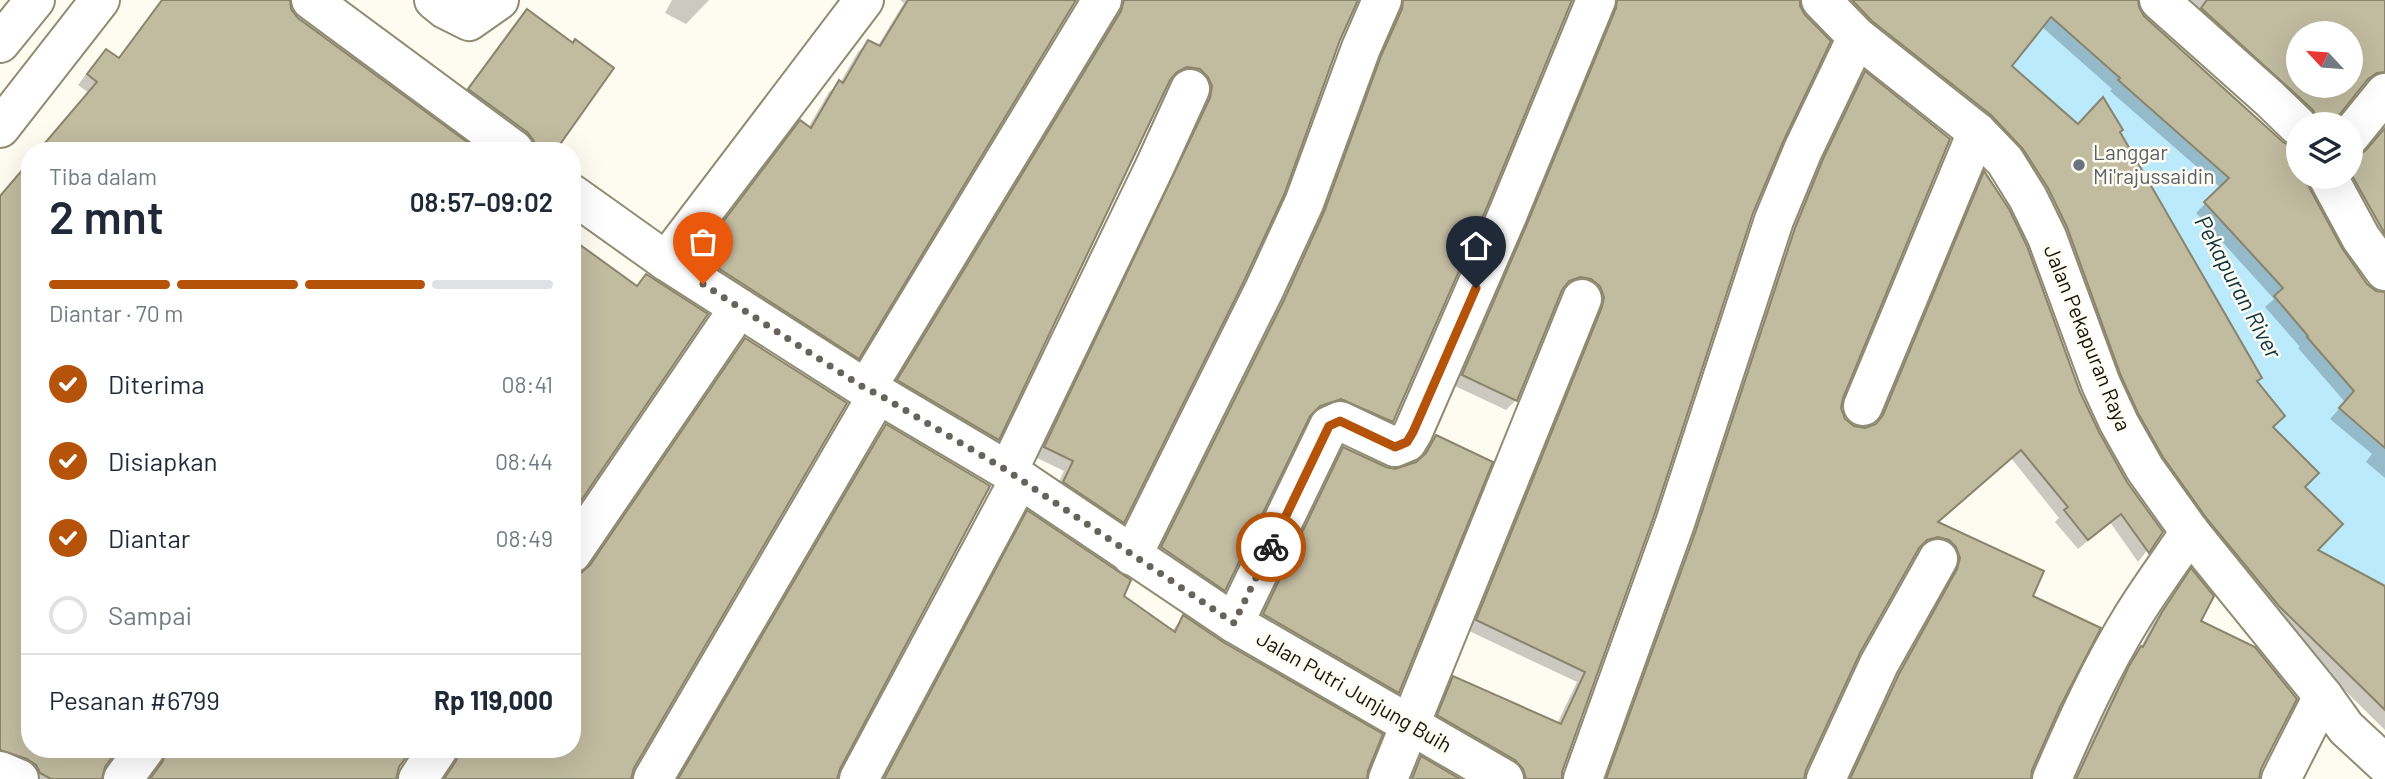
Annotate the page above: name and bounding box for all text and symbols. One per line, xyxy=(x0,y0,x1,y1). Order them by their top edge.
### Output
north arrow xyxy=(2286,21,2362,98)
map controls xyxy=(2286,21,2363,189)
button: layers xyxy=(2286,112,2363,189)
place label: Langgar Mi'rajussaidin xyxy=(2093,139,2215,188)
marker: Langgar Mi'rajussaidin xyxy=(2071,157,2087,173)
text: Tiba dalam xyxy=(49,162,157,190)
text: 08:57–09:02 xyxy=(410,186,553,217)
text: 2 mnt xyxy=(49,188,164,243)
water label: Pekapuran River xyxy=(2189,210,2289,364)
pin xyxy=(673,212,733,284)
pin xyxy=(1446,216,1506,288)
icon: bag xyxy=(684,223,722,261)
icon: home xyxy=(1457,227,1495,265)
street label: Jalan Pekapuran Raya xyxy=(2040,241,2137,434)
text: Diantar · 70 m xyxy=(49,299,183,327)
icon: check xyxy=(49,365,87,403)
text: Diterima xyxy=(108,368,205,399)
text: 08:41 xyxy=(502,370,553,398)
icon: check xyxy=(49,442,87,480)
text: Disiapkan xyxy=(108,445,218,476)
text: 08:44 xyxy=(495,447,553,475)
courier xyxy=(1236,512,1306,582)
icon: check xyxy=(49,519,87,557)
text: Diantar xyxy=(108,522,190,553)
text: 08:49 xyxy=(496,524,553,552)
icon: bike xyxy=(1252,528,1290,566)
text: Sampai xyxy=(108,599,192,630)
street label: Jalan Putri Junjung Buih xyxy=(1253,625,1457,757)
text: Pesanan #6799 xyxy=(49,684,220,715)
text: Rp 119,000 xyxy=(434,684,553,715)

